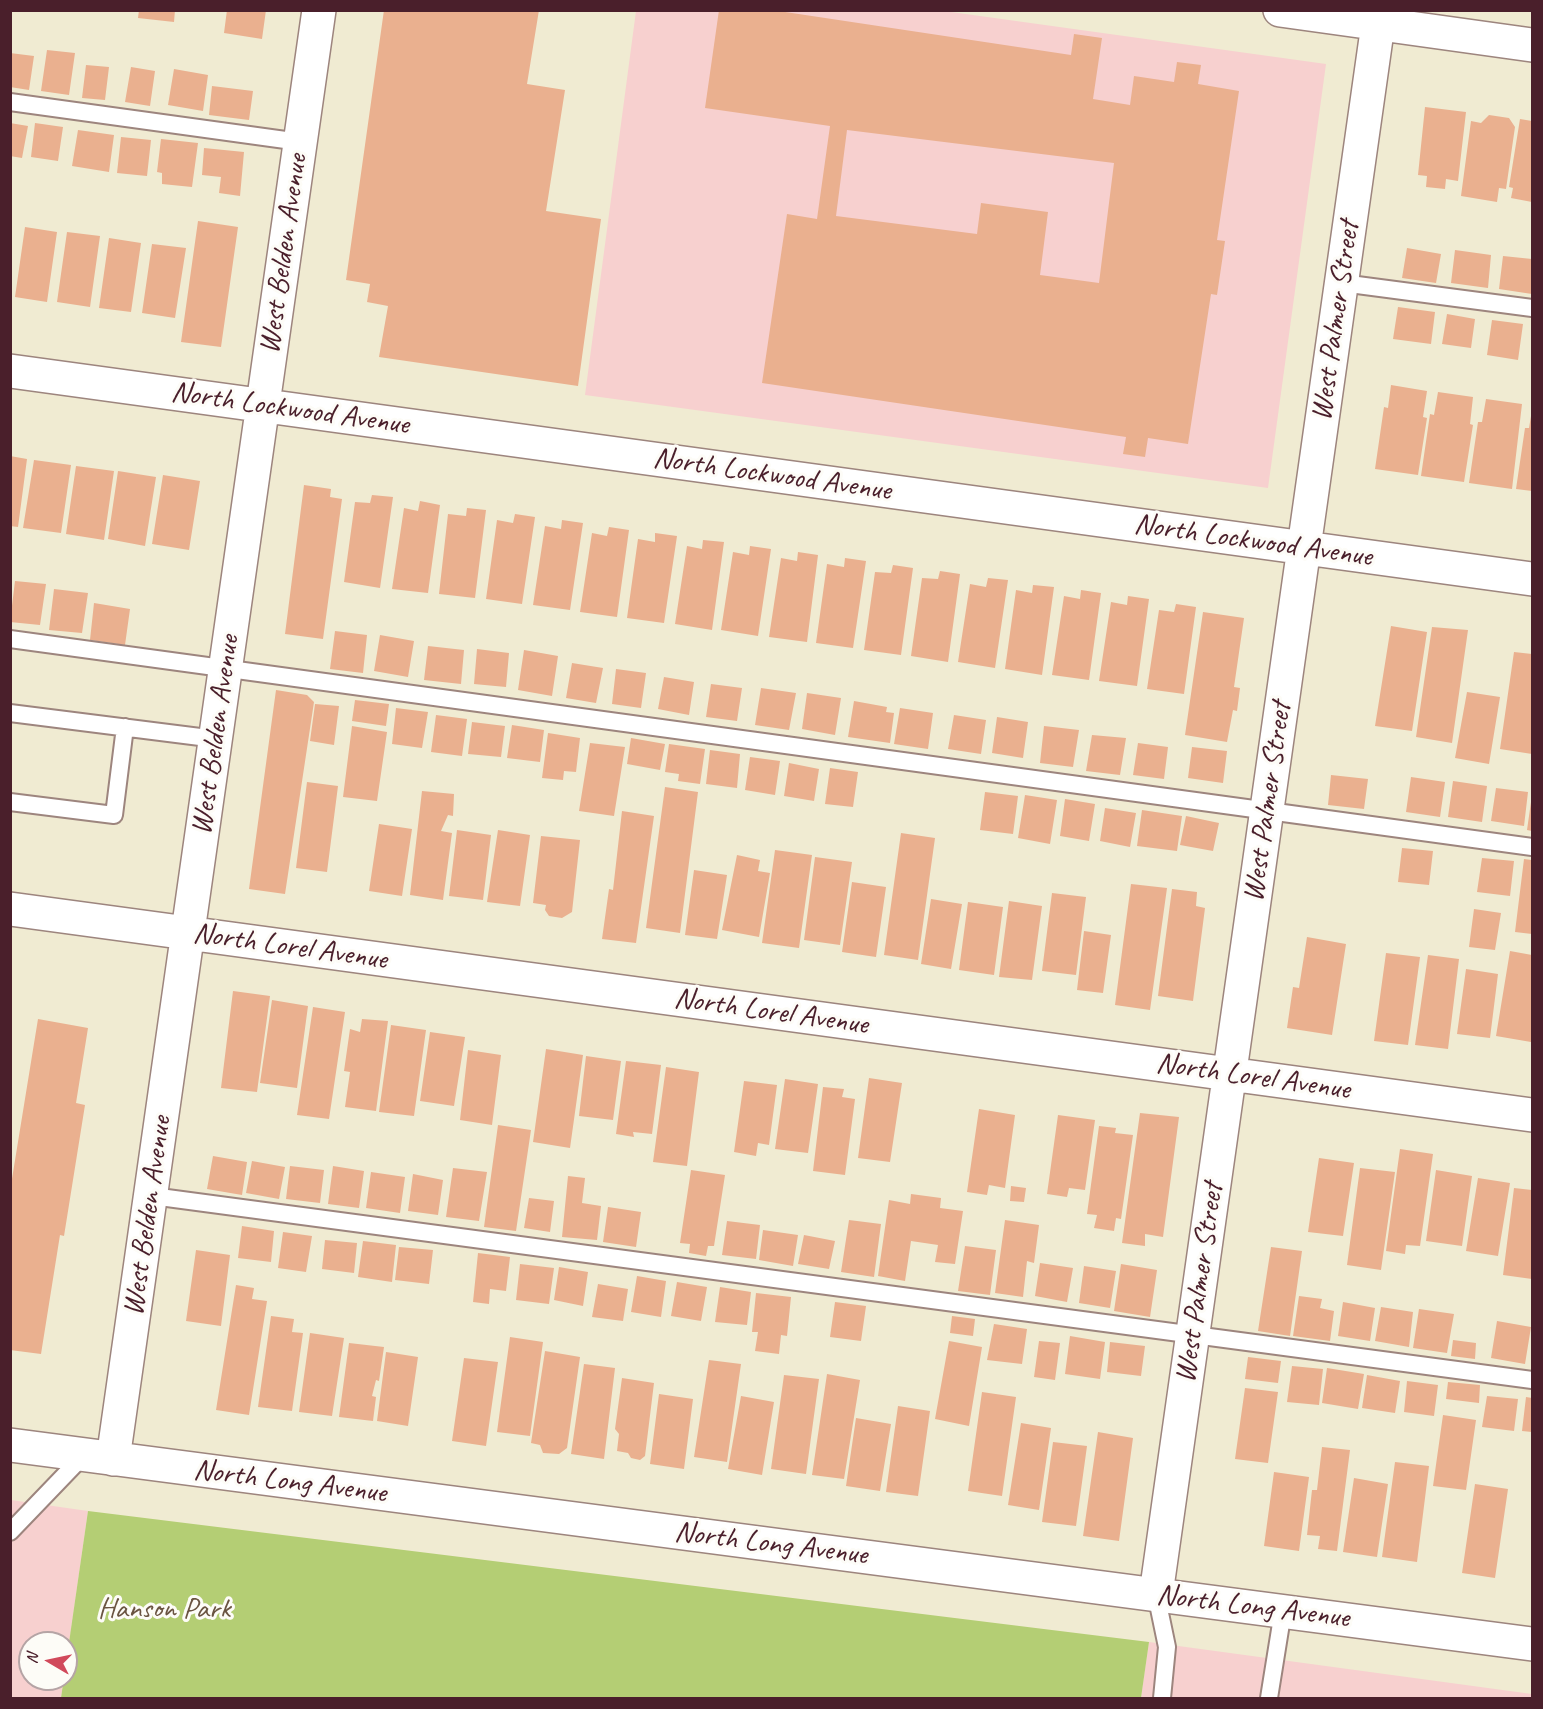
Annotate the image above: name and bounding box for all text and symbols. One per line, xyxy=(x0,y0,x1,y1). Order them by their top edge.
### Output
street label: West Belden Avenue xyxy=(252,152,316,356)
street label: West Palmer Street xyxy=(1304,219,1368,423)
street label: North Lockwood Avenue xyxy=(169,374,411,444)
street label: North Lockwood Avenue xyxy=(651,440,893,510)
street label: North Lockwood Avenue xyxy=(1132,506,1374,576)
street label: West Belden Avenue xyxy=(184,633,248,837)
street label: West Palmer Street xyxy=(1236,700,1300,904)
street label: North Lorel Avenue xyxy=(191,916,389,978)
street label: North Lorel Avenue xyxy=(672,981,870,1043)
street label: North Lorel Avenue xyxy=(1154,1046,1352,1108)
street label: West Belden Avenue xyxy=(116,1114,180,1318)
street label: West Palmer Street xyxy=(1168,1181,1232,1385)
street label: North Long Avenue xyxy=(192,1452,388,1512)
street label: North Long Avenue xyxy=(673,1514,869,1574)
street label: North Long Avenue xyxy=(1155,1577,1351,1637)
park label: Hanson Park xyxy=(98,1591,230,1627)
north arrow xyxy=(18,1631,78,1691)
text: N xyxy=(22,1652,43,1665)

